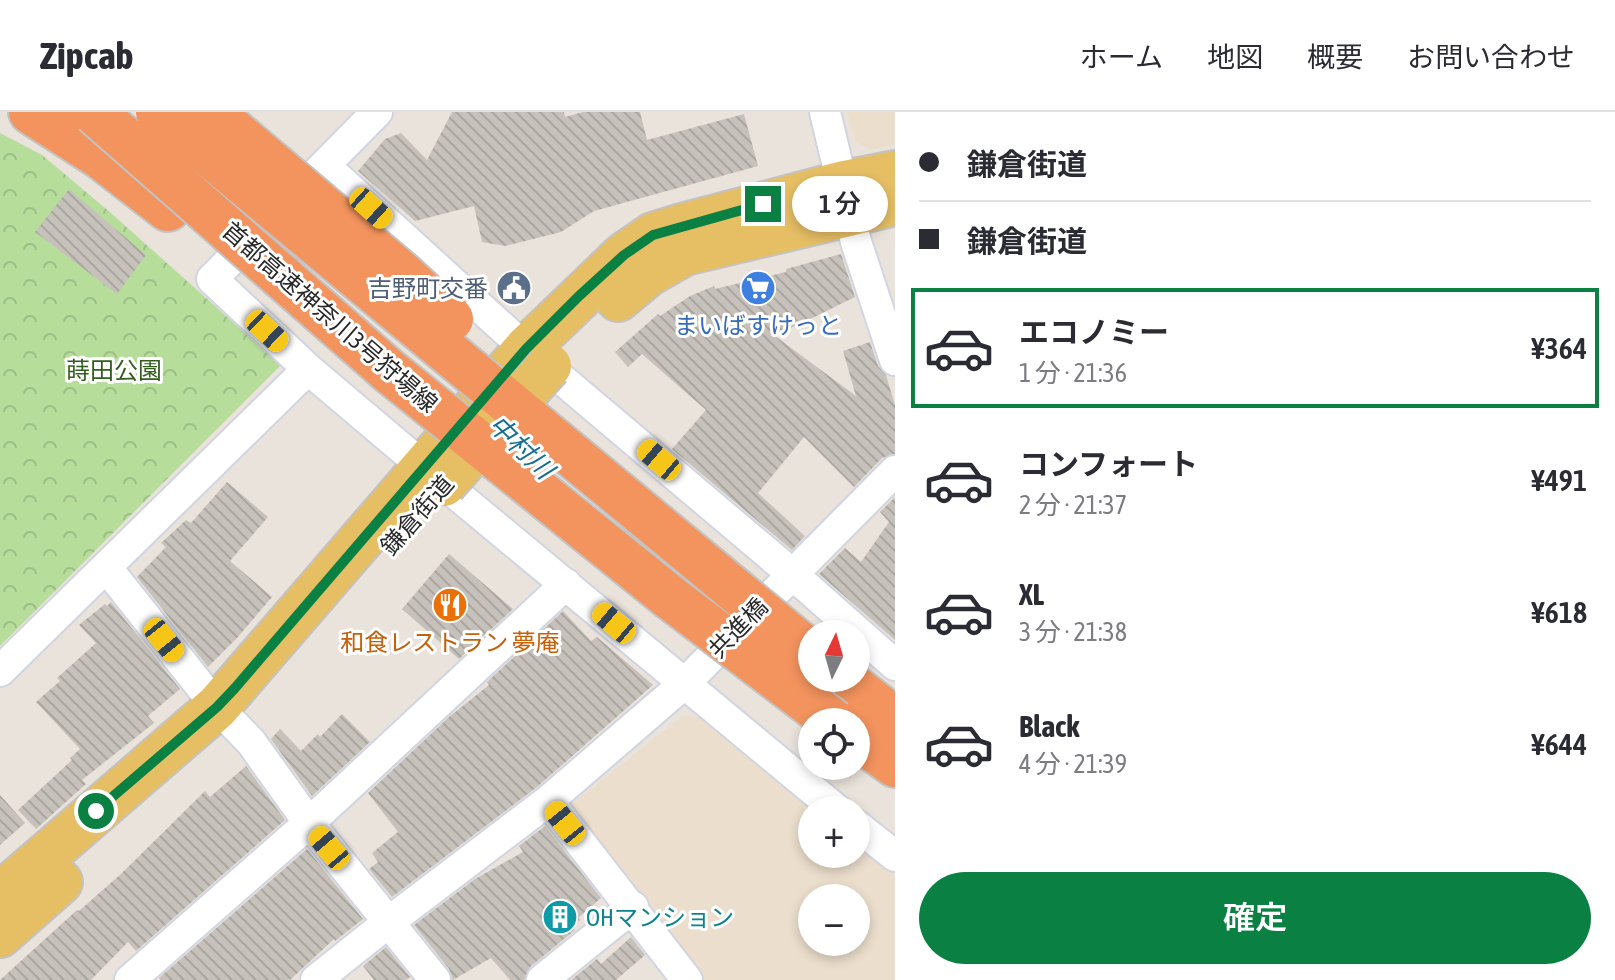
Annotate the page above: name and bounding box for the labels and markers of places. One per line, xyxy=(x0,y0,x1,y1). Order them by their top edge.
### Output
public building icon: 吉野町交番 xyxy=(495,269,533,307)
supermarket icon: まいばすけっと xyxy=(739,269,777,307)
place label: 吉野町交番 xyxy=(368,275,488,302)
place label: まいばすけっと xyxy=(674,312,842,339)
restaurant icon: 和食レストラン 夢庵 xyxy=(431,586,469,624)
place label: 和食レストラン 夢庵 xyxy=(340,629,560,656)
building icon: OHマンション xyxy=(541,898,579,936)
place label: OHマンション xyxy=(586,904,734,931)

